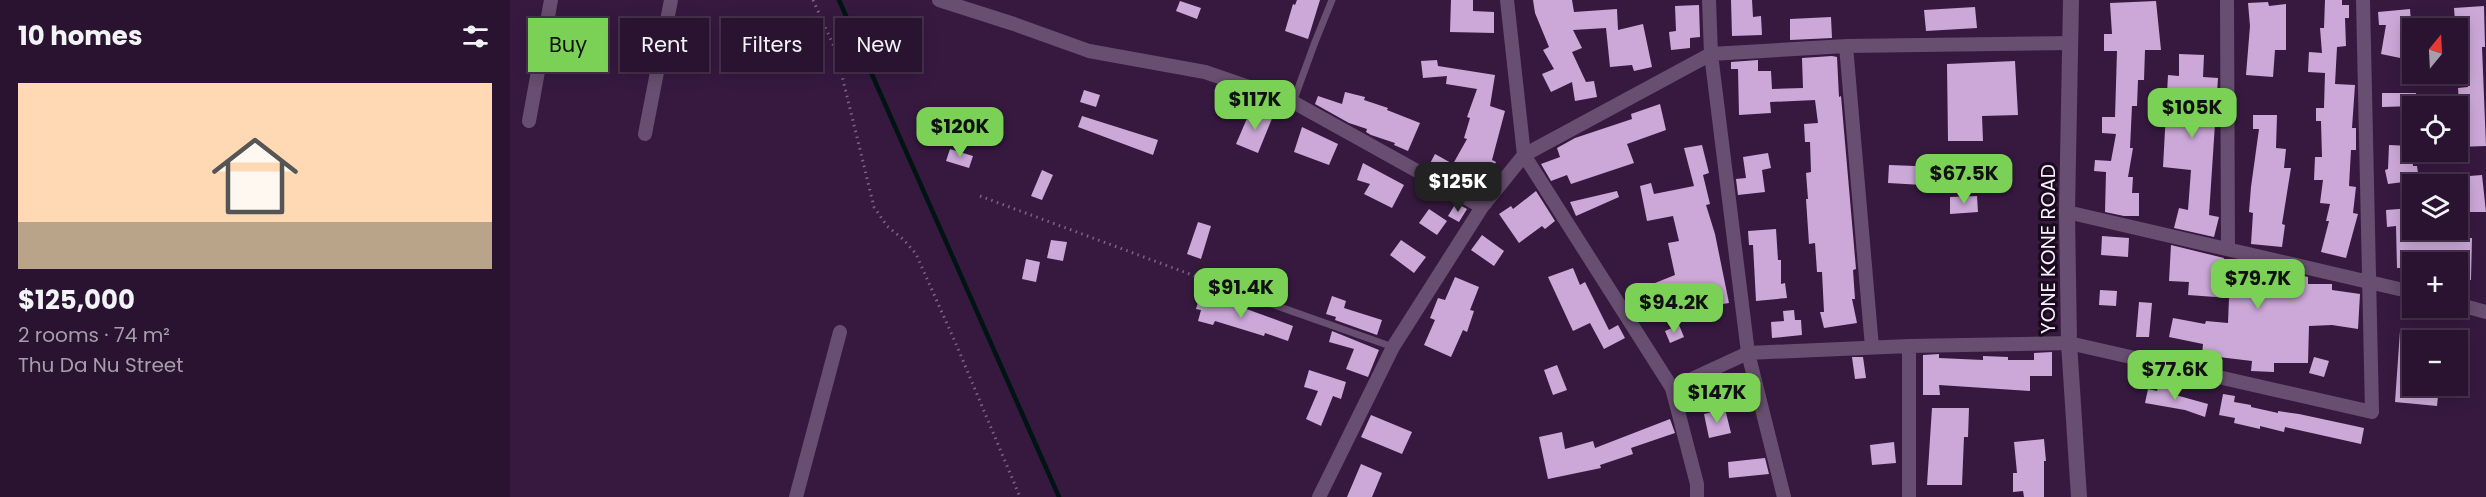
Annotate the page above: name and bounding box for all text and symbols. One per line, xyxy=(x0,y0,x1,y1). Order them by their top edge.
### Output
text: 10 homes xyxy=(18,18,142,54)
chip: Buy xyxy=(528,18,608,72)
chip: Rent xyxy=(620,18,709,72)
chip: Filters xyxy=(721,18,823,72)
chip: New xyxy=(835,18,922,72)
north arrow xyxy=(2402,18,2468,84)
map controls xyxy=(2402,18,2468,396)
icon: filters xyxy=(459,20,492,53)
pin: $117K xyxy=(1213,80,1297,131)
text: $117K xyxy=(1229,85,1281,113)
pin: $105K xyxy=(2150,88,2234,139)
text: $105K xyxy=(2162,93,2222,121)
button: locate xyxy=(2402,96,2468,162)
pin: $120K xyxy=(918,107,1002,158)
text: $120K xyxy=(930,112,990,140)
icon: home xyxy=(201,122,309,230)
pin: $67.5K xyxy=(1915,154,2013,205)
text: $67.5K xyxy=(1929,159,1999,187)
pin: $125K xyxy=(1416,162,1500,213)
street label: YONE KONE ROAD xyxy=(2034,164,2062,334)
text: $125K xyxy=(1428,167,1488,195)
button: layers xyxy=(2402,174,2468,240)
button: + xyxy=(2402,252,2468,318)
pin: $79.7K xyxy=(2209,259,2307,310)
text: $79.7K xyxy=(2225,264,2291,292)
pin: $91.4K xyxy=(1192,268,1290,319)
text: $91.4K xyxy=(1208,273,1274,301)
text: $125,000 xyxy=(18,282,135,318)
pin: $94.2K xyxy=(1625,283,1723,334)
text: $94.2K xyxy=(1639,288,1709,316)
text: 2 rooms · 74 m² xyxy=(18,321,170,349)
button: − xyxy=(2402,330,2468,396)
pin: $77.6K xyxy=(2126,350,2224,401)
text: Thu Da Nu Street xyxy=(18,351,184,379)
text: $77.6K xyxy=(2142,355,2208,383)
pin: $147K xyxy=(1675,373,1759,424)
text: $147K xyxy=(1688,378,1746,406)

